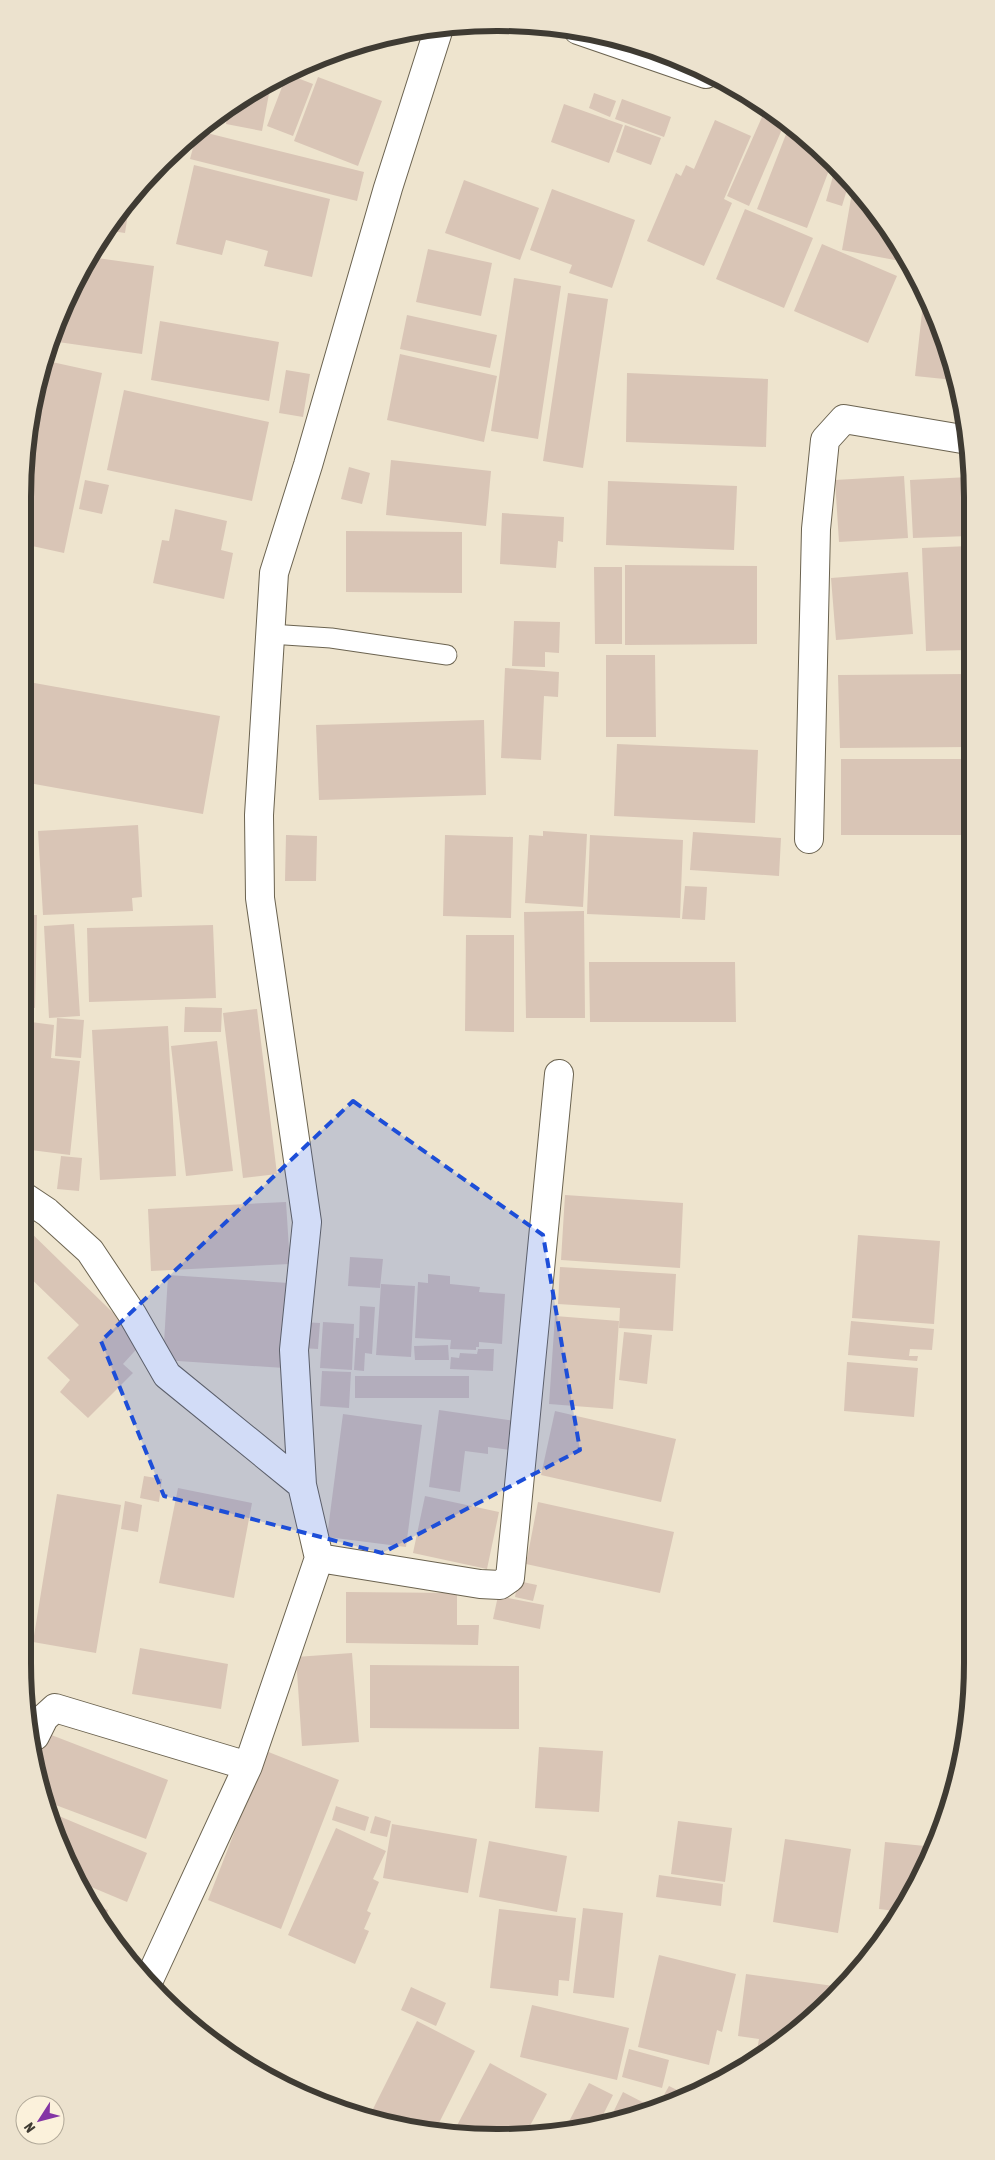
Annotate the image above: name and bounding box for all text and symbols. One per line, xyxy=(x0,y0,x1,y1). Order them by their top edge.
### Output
north arrow xyxy=(15,2095,65,2145)
text: N xyxy=(21,2120,38,2136)

